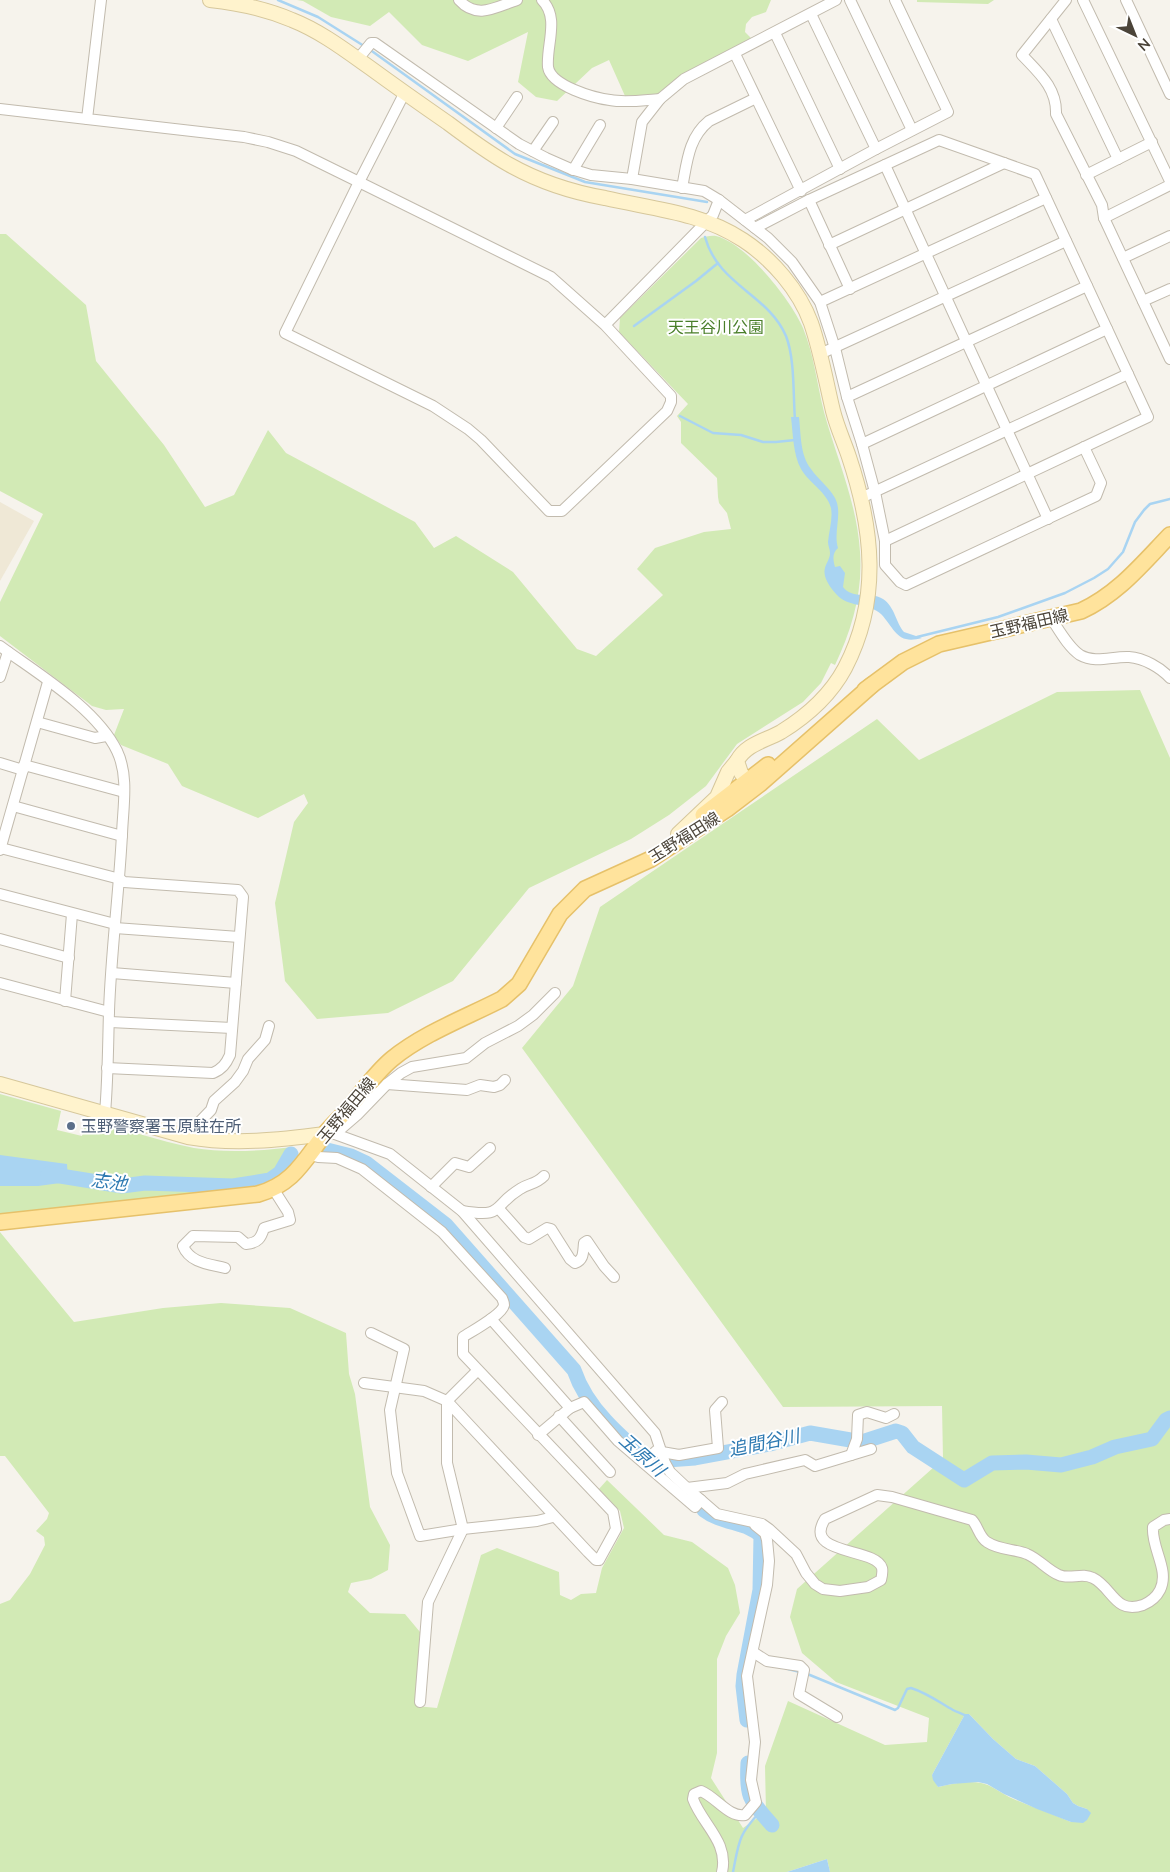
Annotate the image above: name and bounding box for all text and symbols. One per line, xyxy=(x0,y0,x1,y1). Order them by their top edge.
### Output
north arrow xyxy=(1110,10,1160,60)
text: N xyxy=(1134,35,1154,55)
park label: 天王谷川公園 xyxy=(668,317,764,336)
street label: 玉野福田線 xyxy=(988,604,1070,641)
street label: 玉野福田線 xyxy=(645,807,723,866)
street label: 玉野福田線 xyxy=(313,1073,379,1146)
place label: 玉野警察署玉原駐在所 xyxy=(81,1116,241,1135)
marker: 玉野警察署玉原駐在所 xyxy=(65,1120,77,1132)
water label: 志池 xyxy=(90,1168,130,1194)
water label: 追間谷川 xyxy=(726,1423,803,1460)
water label: 玉原川 xyxy=(615,1428,672,1482)

